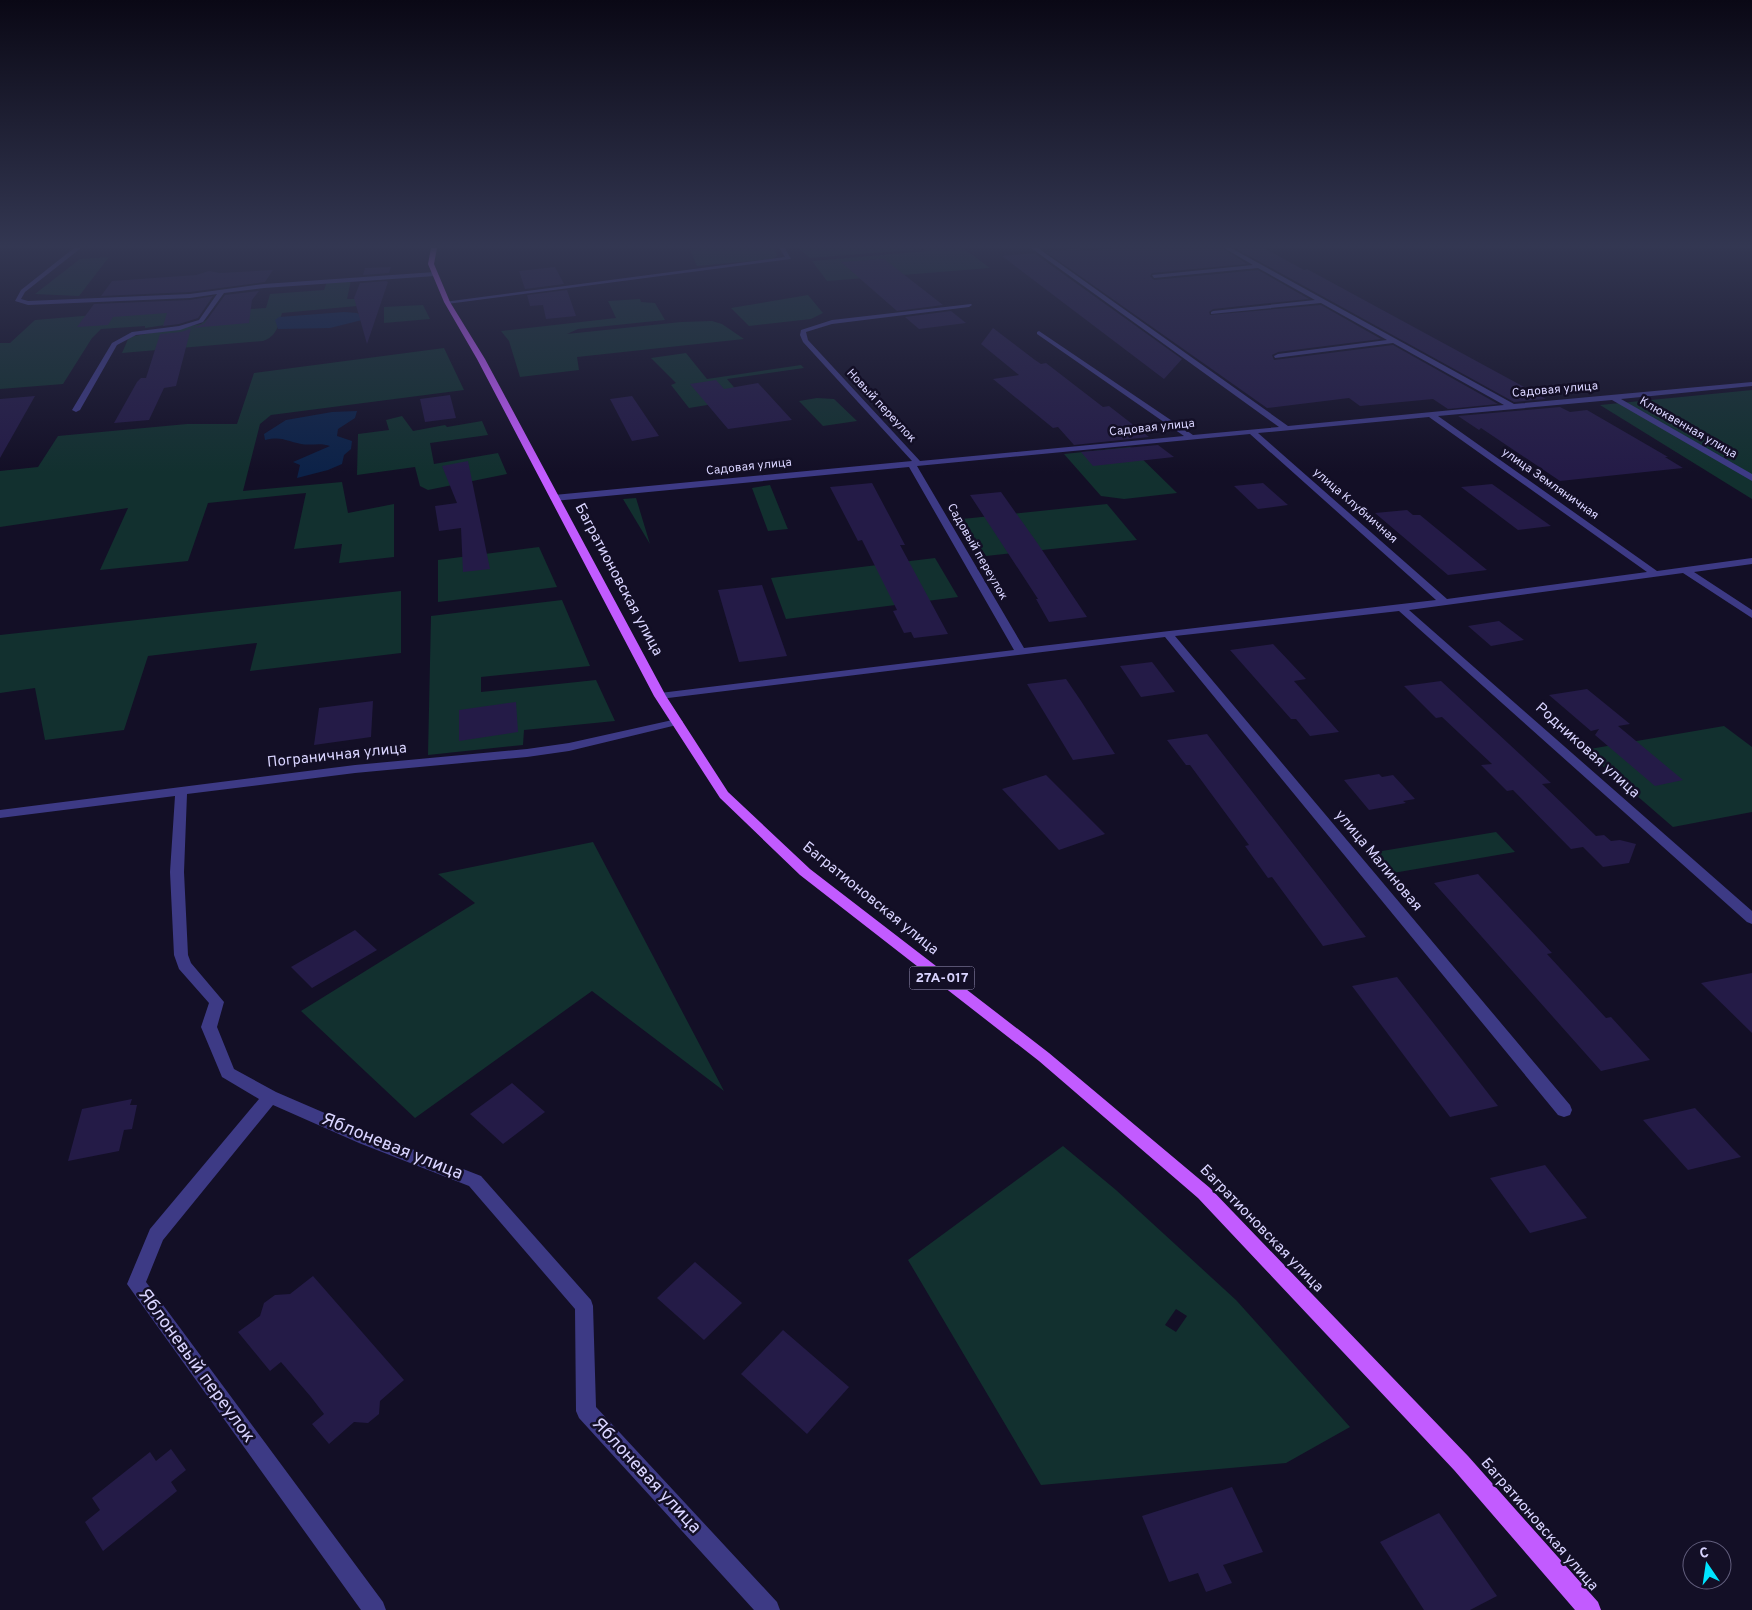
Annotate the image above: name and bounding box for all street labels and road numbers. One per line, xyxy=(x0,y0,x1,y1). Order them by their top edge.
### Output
street label: Новый переулок xyxy=(843,366,919,446)
street label: Садовая улица xyxy=(1511,378,1599,402)
street label: Клюквенная улица xyxy=(1636,393,1740,463)
street label: Садовая улица xyxy=(1108,416,1196,440)
street label: улица Земляничная xyxy=(1498,444,1602,524)
street label: Садовая улица xyxy=(705,455,793,479)
street label: улица Клубничная xyxy=(1309,465,1401,547)
street label: Багратионовская улица xyxy=(570,500,666,660)
street label: Садовый переулок xyxy=(943,501,1011,603)
street label: Родниковая улица xyxy=(1531,699,1643,803)
street label: Пограничная улица xyxy=(266,739,408,773)
street label: улица Малиновая xyxy=(1330,806,1426,916)
street label: Багратионовская улица xyxy=(798,838,942,960)
road number: 27А-017 xyxy=(910,966,974,990)
street label: Яблоневая улица xyxy=(318,1108,466,1186)
street label: Багратионовская улица xyxy=(1195,1161,1327,1297)
street label: Яблоневый переулок xyxy=(132,1284,260,1448)
street label: Яблоневая улица xyxy=(586,1413,706,1539)
street label: Багратионовская улица xyxy=(1476,1455,1602,1595)

